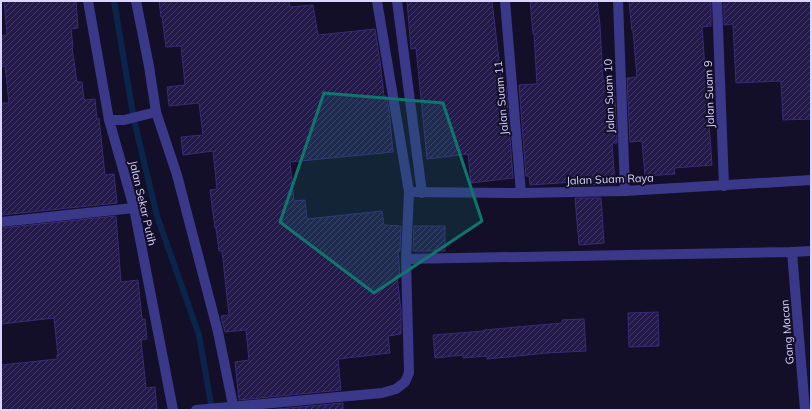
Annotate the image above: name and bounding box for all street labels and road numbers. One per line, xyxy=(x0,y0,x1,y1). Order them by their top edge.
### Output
street label: Jalan Suam 10 xyxy=(601,58,617,133)
street label: Jalan Suam 11 xyxy=(491,60,511,136)
street label: Jalan Suam 9 xyxy=(701,60,717,128)
street label: Jalan Sekar Putih xyxy=(126,159,160,247)
street label: Jalan Suam Raya xyxy=(566,170,654,188)
street label: Gang Macan xyxy=(777,299,797,365)

